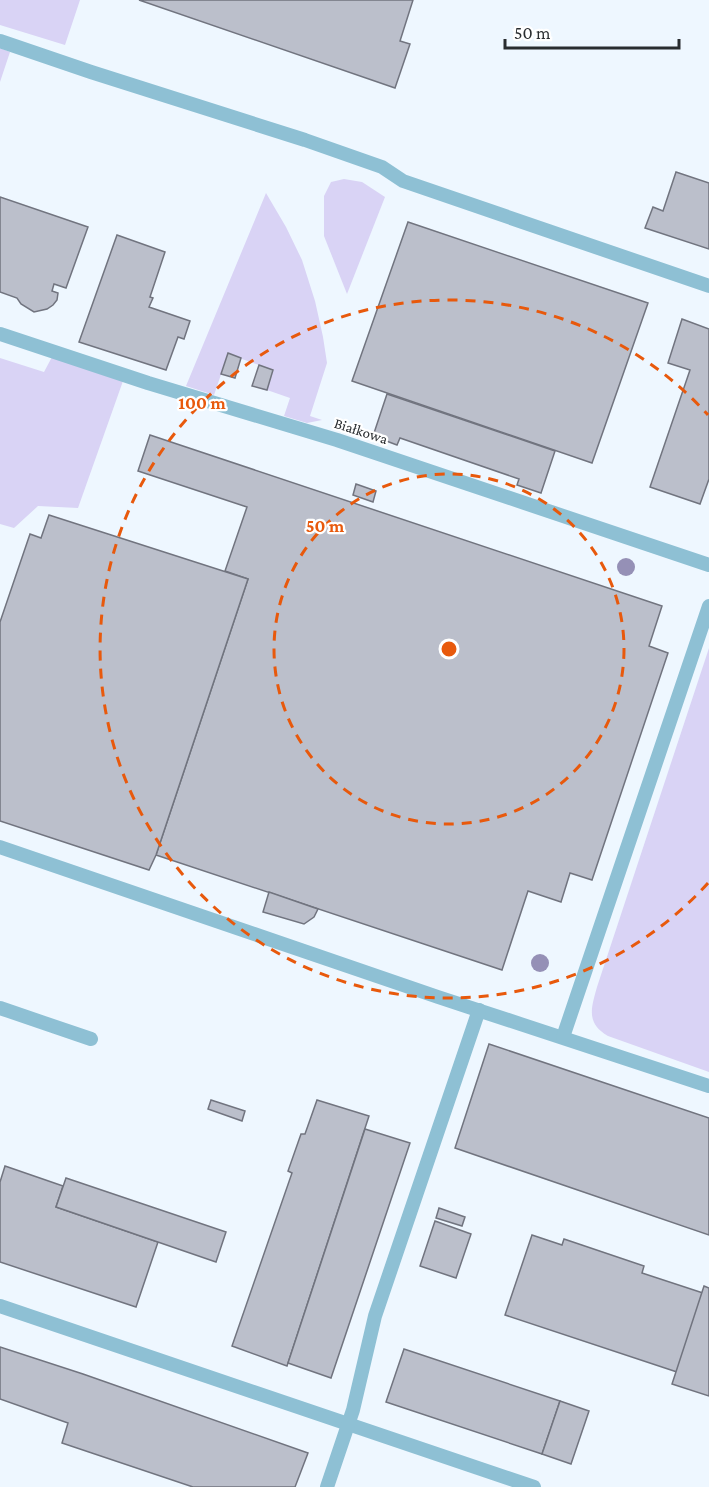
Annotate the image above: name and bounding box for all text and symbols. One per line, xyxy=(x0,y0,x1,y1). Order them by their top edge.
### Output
scale bar xyxy=(505,12,679,50)
text: 50 m xyxy=(514,23,551,43)
text: 100 m xyxy=(178,393,226,413)
street label: Białkowa xyxy=(332,415,390,447)
text: 50 m xyxy=(306,516,345,536)
centre of rings xyxy=(439,639,459,659)

